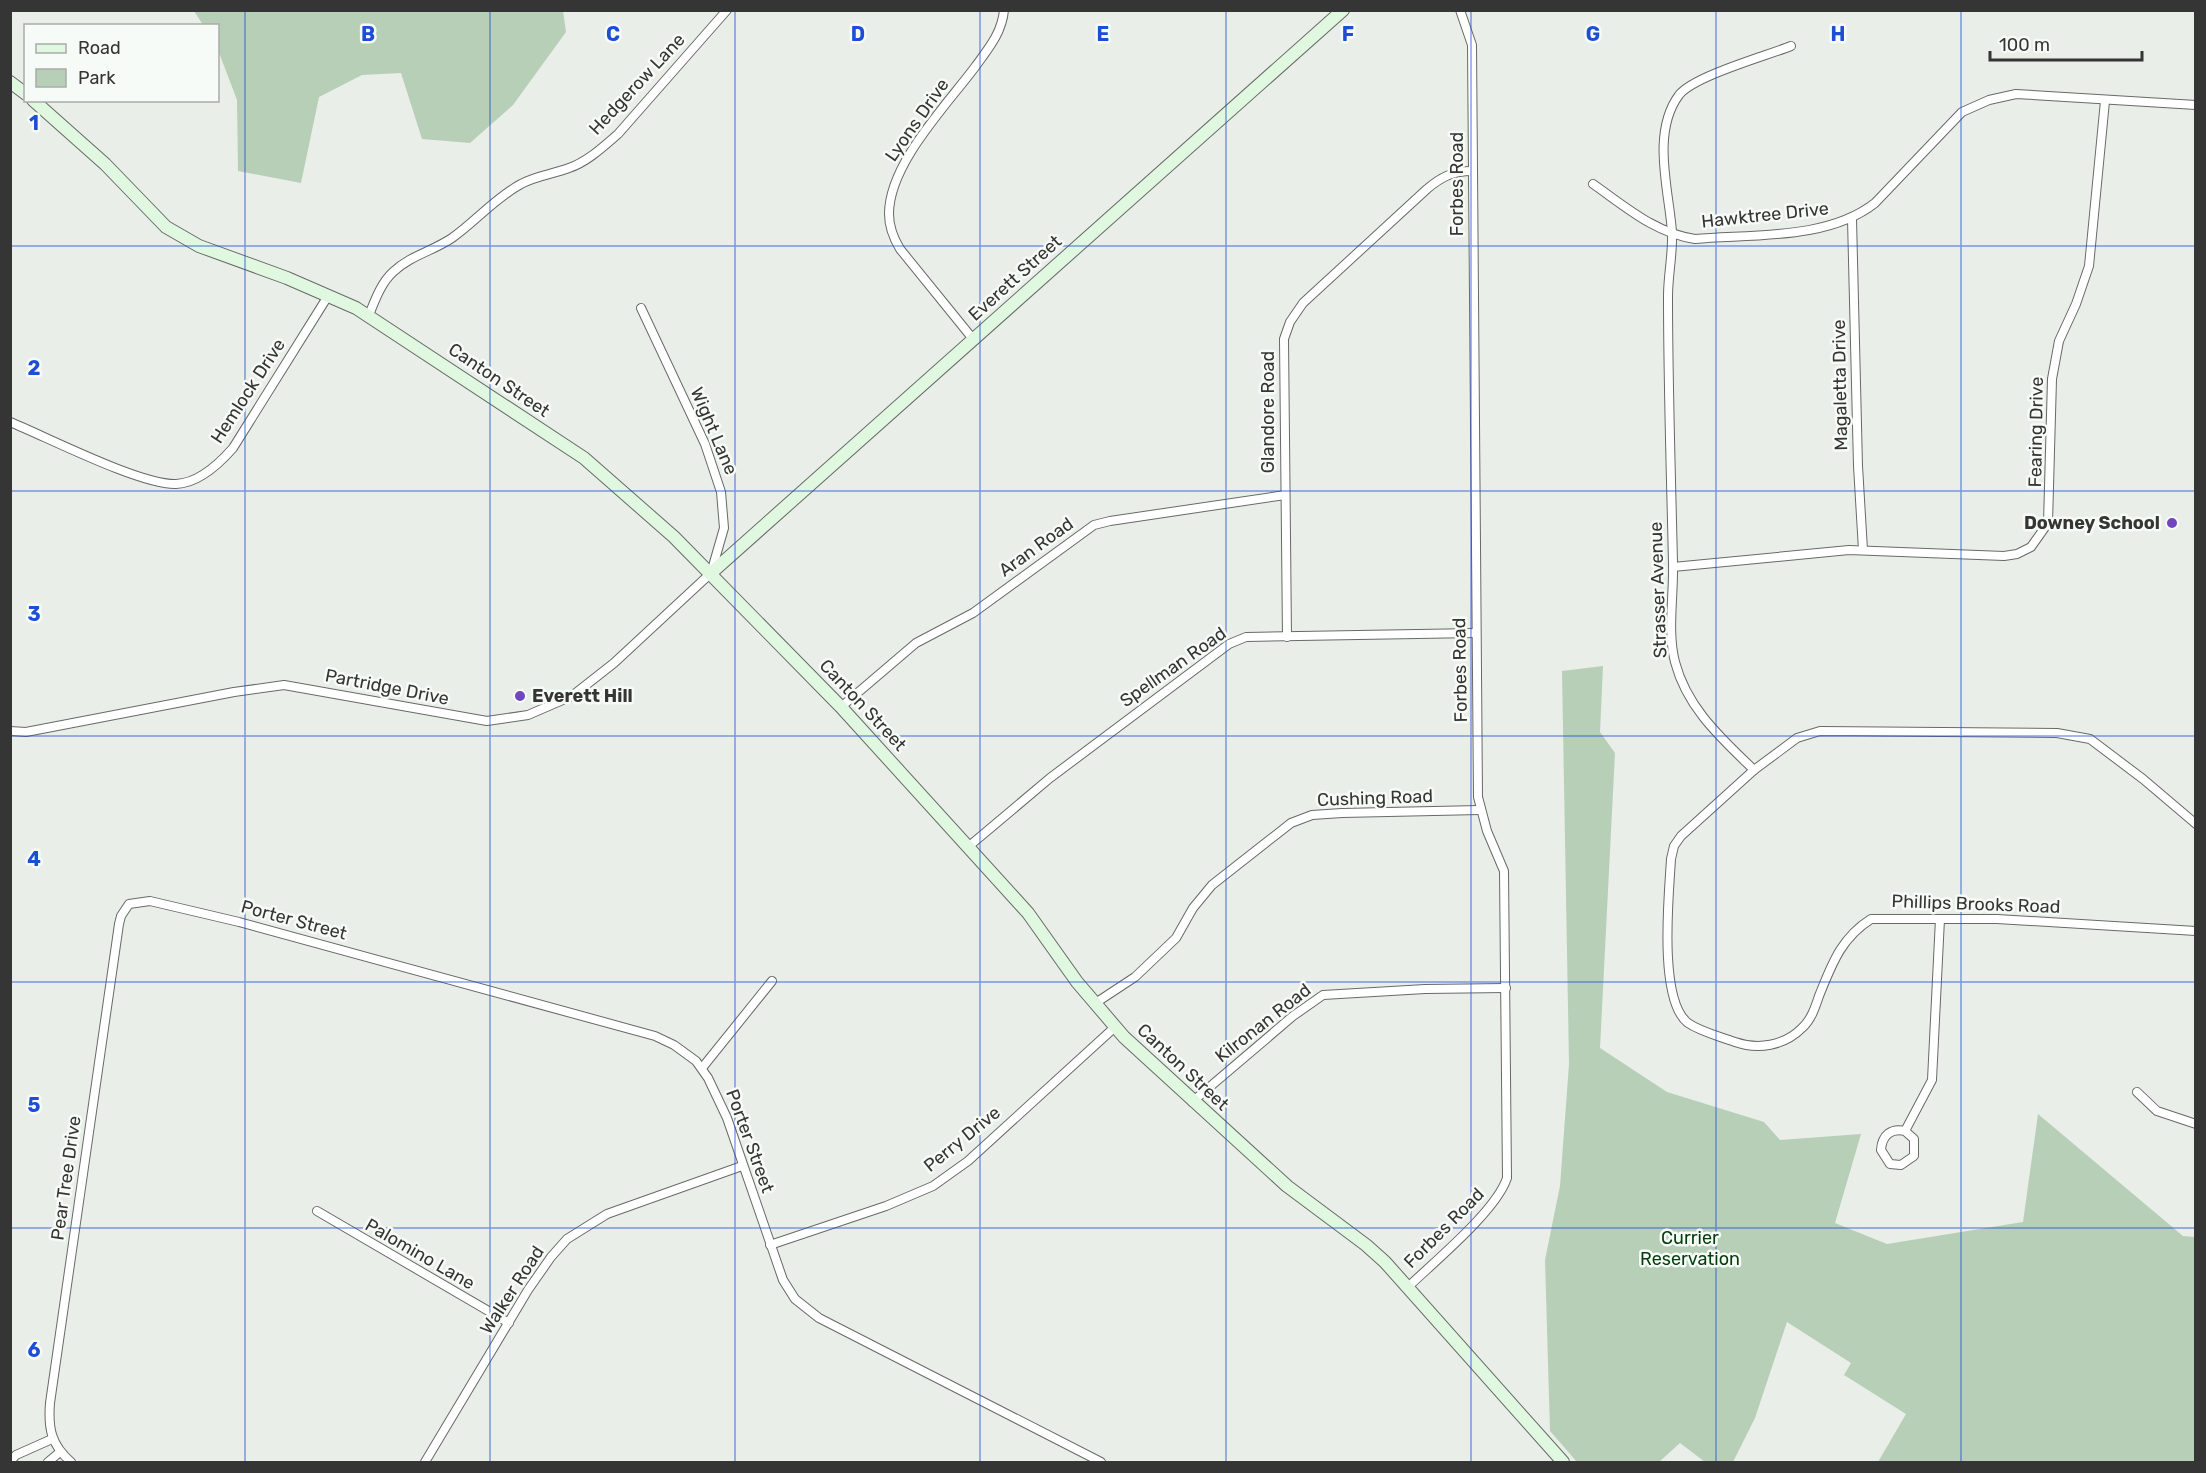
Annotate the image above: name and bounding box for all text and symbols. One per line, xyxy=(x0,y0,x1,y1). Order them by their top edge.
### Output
text: B xyxy=(361,22,375,46)
text: C xyxy=(606,22,620,46)
text: D xyxy=(851,22,865,46)
text: E xyxy=(1097,22,1109,46)
text: F xyxy=(1342,22,1354,46)
text: G xyxy=(1586,22,1600,46)
text: H xyxy=(1831,22,1845,46)
legend xyxy=(24,24,219,102)
scale bar xyxy=(1990,24,2142,62)
street label: Hedgerow Lane xyxy=(584,29,690,139)
text: 100 m xyxy=(1999,34,2050,56)
text: Road xyxy=(78,37,121,59)
text: Park xyxy=(78,67,116,89)
street label: Lyons Drive xyxy=(880,74,954,166)
text: 1 xyxy=(29,111,39,135)
street label: Forbes Road xyxy=(1446,132,1468,236)
street label: Hawktree Drive xyxy=(1700,197,1830,233)
street label: Everett Street xyxy=(964,230,1066,326)
street label: Magaletta Drive xyxy=(1828,319,1852,451)
street label: Hemlock Drive xyxy=(206,335,290,447)
street label: Canton Street xyxy=(444,338,554,422)
street label: Glandore Road xyxy=(1257,351,1279,473)
text: 2 xyxy=(28,356,41,380)
street label: Fearing Drive xyxy=(2024,376,2048,488)
street label: Wight Lane xyxy=(686,384,742,478)
place label: Downey School xyxy=(2024,512,2160,534)
street label: Aran Road xyxy=(994,513,1078,581)
marker: Downey School xyxy=(2165,516,2179,530)
street label: Strasser Avenue xyxy=(1645,521,1671,659)
text: 3 xyxy=(27,602,41,626)
street label: Forbes Road xyxy=(1448,618,1472,722)
street label: Spellman Road xyxy=(1116,622,1230,712)
street label: Canton Street xyxy=(815,655,911,755)
street label: Partridge Drive xyxy=(323,664,451,710)
place label: Everett Hill xyxy=(532,685,633,707)
marker: Everett Hill xyxy=(513,689,527,703)
street label: Cushing Road xyxy=(1317,785,1433,811)
text: 4 xyxy=(27,847,41,871)
street label: Phillips Brooks Road xyxy=(1891,890,2061,918)
street label: Porter Street xyxy=(239,895,349,945)
street label: Kilronan Road xyxy=(1211,979,1315,1067)
street label: Canton Street xyxy=(1133,1019,1233,1115)
street label: Porter Street xyxy=(721,1086,779,1196)
text: 5 xyxy=(28,1093,41,1117)
street label: Perry Drive xyxy=(919,1101,1005,1177)
street label: Pear Tree Drive xyxy=(46,1114,86,1242)
street label: Forbes Road xyxy=(1399,1183,1489,1273)
street label: Palomino Lane xyxy=(361,1214,479,1294)
park label: Currier Reservation xyxy=(1640,1227,1740,1270)
street label: Walker Road xyxy=(475,1242,549,1338)
text: 6 xyxy=(27,1338,41,1362)

